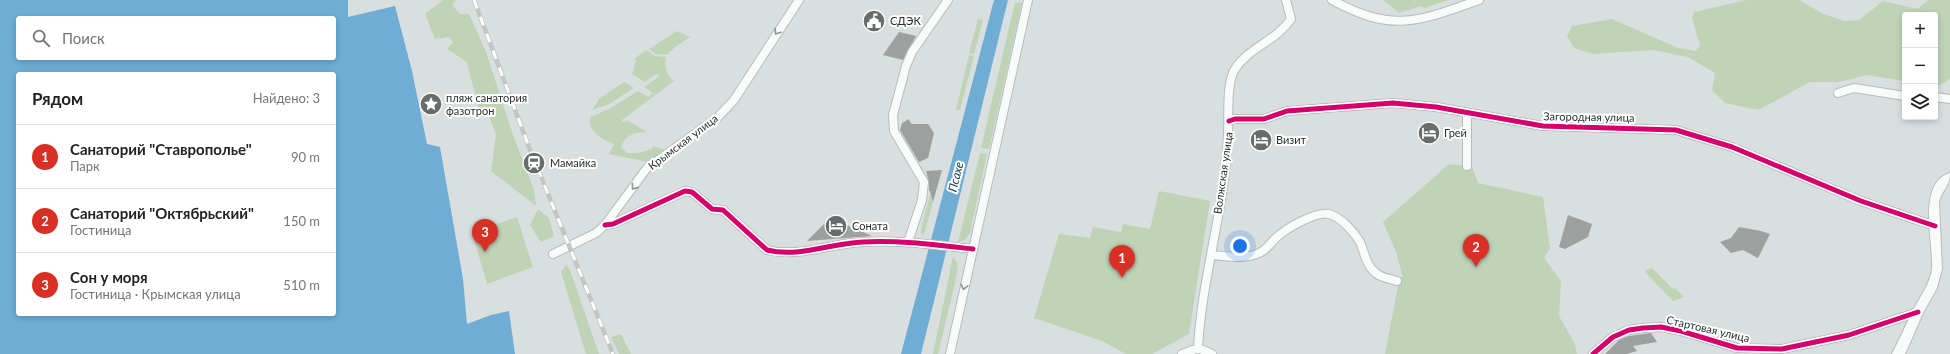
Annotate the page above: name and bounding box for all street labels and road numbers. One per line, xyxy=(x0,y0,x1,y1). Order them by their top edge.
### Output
street label: Загородная улица xyxy=(1543,109,1635,124)
street label: Крымская улица xyxy=(645,111,720,172)
street label: Волжская улица xyxy=(1210,131,1235,215)
street label: Стартовая улица xyxy=(1665,313,1751,344)

